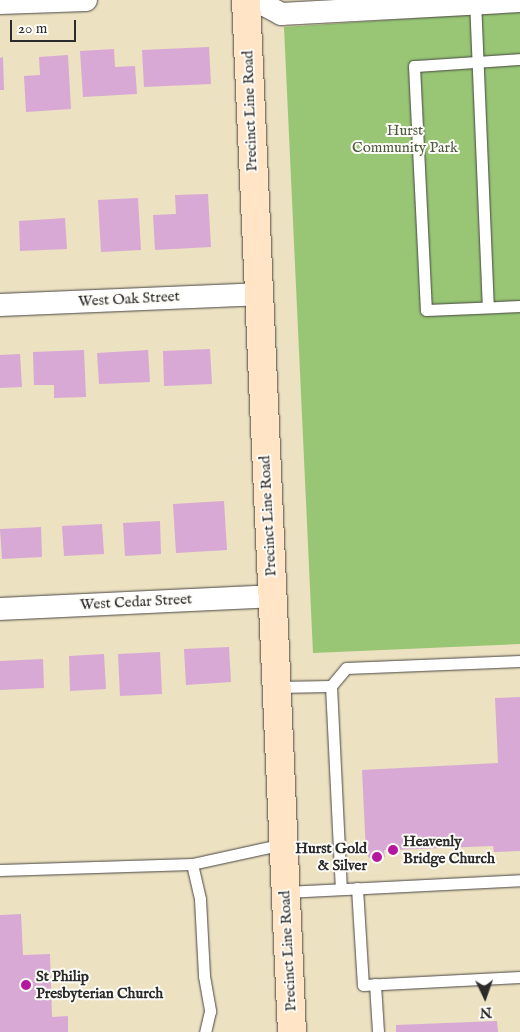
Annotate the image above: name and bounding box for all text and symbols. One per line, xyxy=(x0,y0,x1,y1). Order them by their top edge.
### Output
scale bar xyxy=(12,10,79,42)
text: 20 m xyxy=(18,19,47,38)
street label: Precinct Line Road xyxy=(239,50,261,172)
park label: Hurst Community Park xyxy=(352,121,458,156)
street label: West Oak Street xyxy=(78,287,180,311)
street label: Precinct Line Road xyxy=(256,455,280,577)
street label: West Cedar Street xyxy=(79,590,193,614)
place label: Heavenly Bridge Church xyxy=(403,832,495,867)
place label: Hurst Gold & Silver xyxy=(295,839,367,874)
marker: Heavenly Bridge Church xyxy=(387,844,399,856)
marker: Hurst Gold & Silver xyxy=(371,851,383,863)
street label: Precinct Line Road xyxy=(276,890,300,1012)
place label: St Philip Presbyterian Church xyxy=(36,967,163,1002)
north arrow xyxy=(460,972,510,1022)
marker: St Philip Presbyterian Church xyxy=(20,979,32,991)
text: N xyxy=(479,1003,492,1021)

